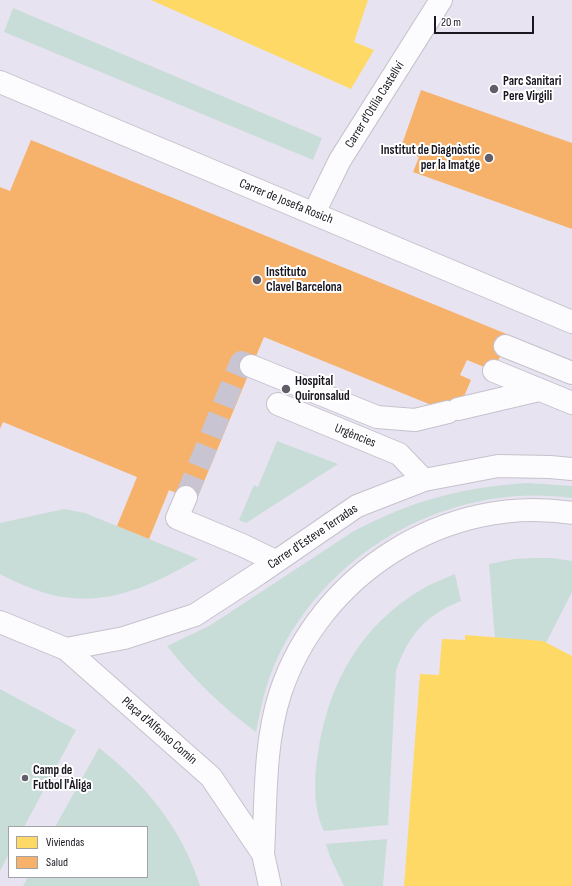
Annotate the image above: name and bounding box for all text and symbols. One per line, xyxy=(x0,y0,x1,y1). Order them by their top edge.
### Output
scale bar xyxy=(436,8,536,34)
text: 20 m xyxy=(441,15,461,30)
street label: Carrer d'Otília Castellví xyxy=(342,59,408,151)
place label: Parc Sanitari Pere Virgili xyxy=(503,74,561,105)
marker: Parc Sanitari Pere Virgili xyxy=(488,83,500,95)
place label: Institut de Diagnòstic per la Imatge xyxy=(381,143,480,174)
marker: Institut de Diagnòstic per la Imatge xyxy=(483,152,495,164)
street label: Carrer de Josefa Rosich xyxy=(237,176,335,228)
place label: Instituto Clavel Barcelona xyxy=(266,265,342,296)
marker: Instituto Clavel Barcelona xyxy=(251,274,263,286)
place label: Hospital Quironsalud xyxy=(295,374,350,405)
marker: Hospital Quironsalud xyxy=(280,383,292,395)
street label: Urgències xyxy=(332,421,378,451)
street label: Carrer d'Esteve Terradas xyxy=(265,501,361,573)
street label: Plaça d'Alfonso Comín xyxy=(118,694,200,768)
place label: Camp de Futbol l'Àliga xyxy=(33,763,92,794)
marker: Camp de Futbol l'Àliga xyxy=(20,773,30,783)
legend xyxy=(8,826,148,878)
text: Viviendas xyxy=(46,835,84,850)
text: Salud xyxy=(46,855,68,870)

